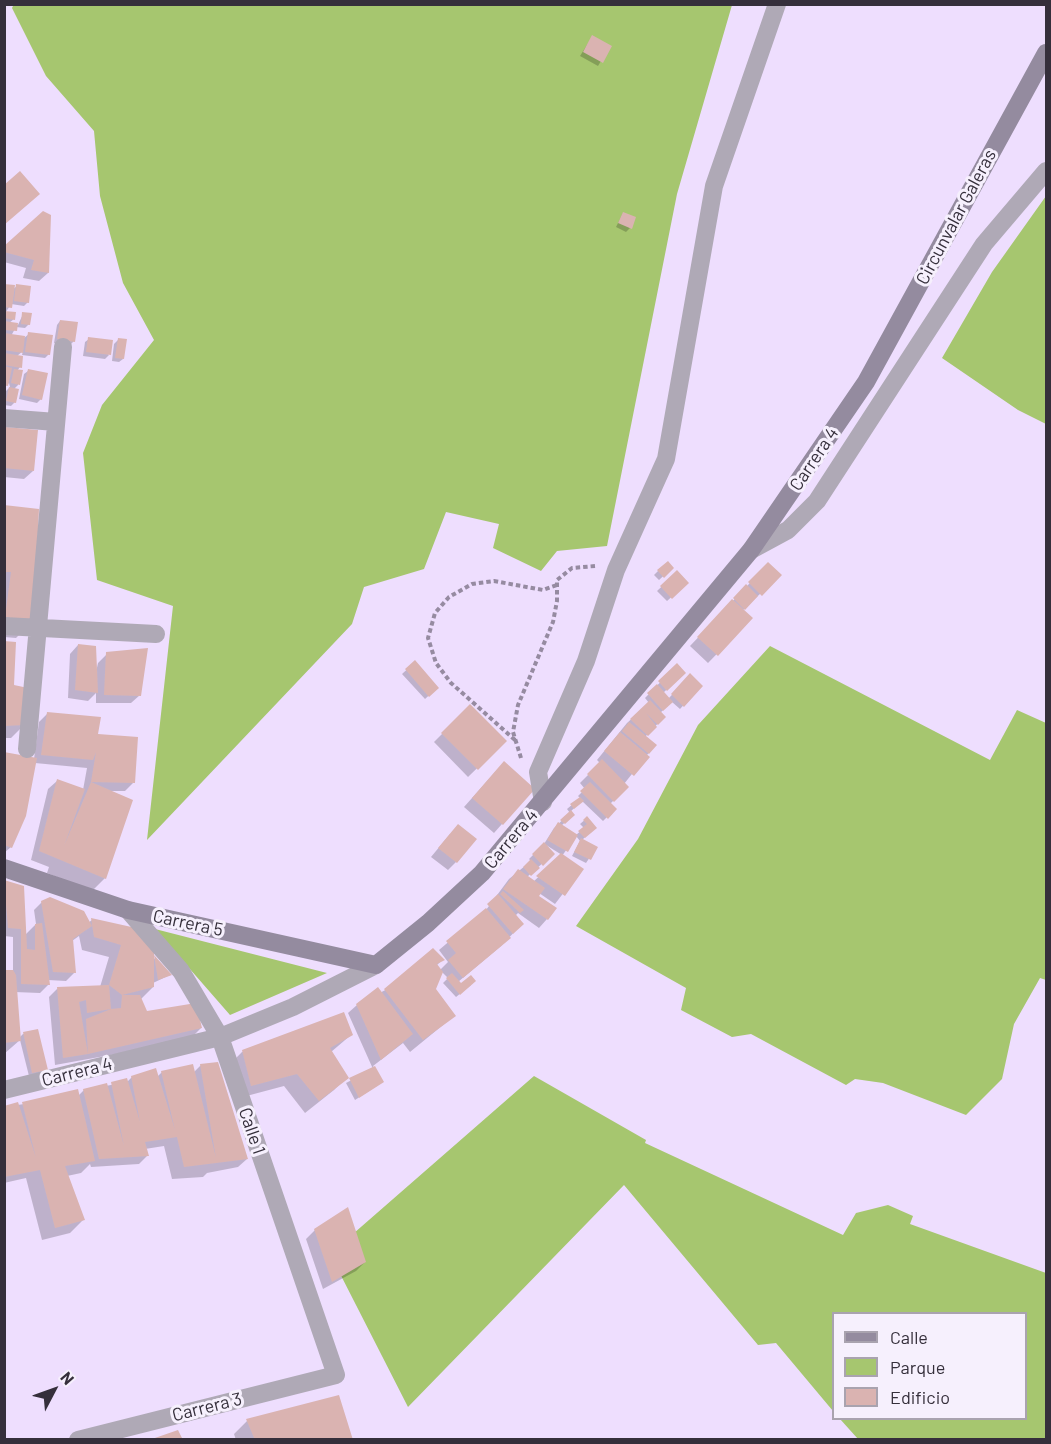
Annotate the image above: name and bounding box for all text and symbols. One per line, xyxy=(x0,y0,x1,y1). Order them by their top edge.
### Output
street label: Circunvalar Galeras xyxy=(911,146,1001,288)
street label: Carrera 4 xyxy=(785,423,843,495)
street label: Carrera 4 xyxy=(480,805,542,873)
street label: Carrera 5 xyxy=(151,905,225,941)
street label: Carrera 4 xyxy=(40,1053,114,1091)
street label: Calle 1 xyxy=(234,1105,270,1157)
legend xyxy=(832,1312,1027,1420)
text: Calle xyxy=(890,1326,928,1348)
text: Parque xyxy=(890,1356,945,1378)
north arrow xyxy=(24,1360,84,1420)
text: N xyxy=(57,1368,79,1388)
text: Edificio xyxy=(890,1386,950,1408)
street label: Carrera 3 xyxy=(170,1388,244,1426)

